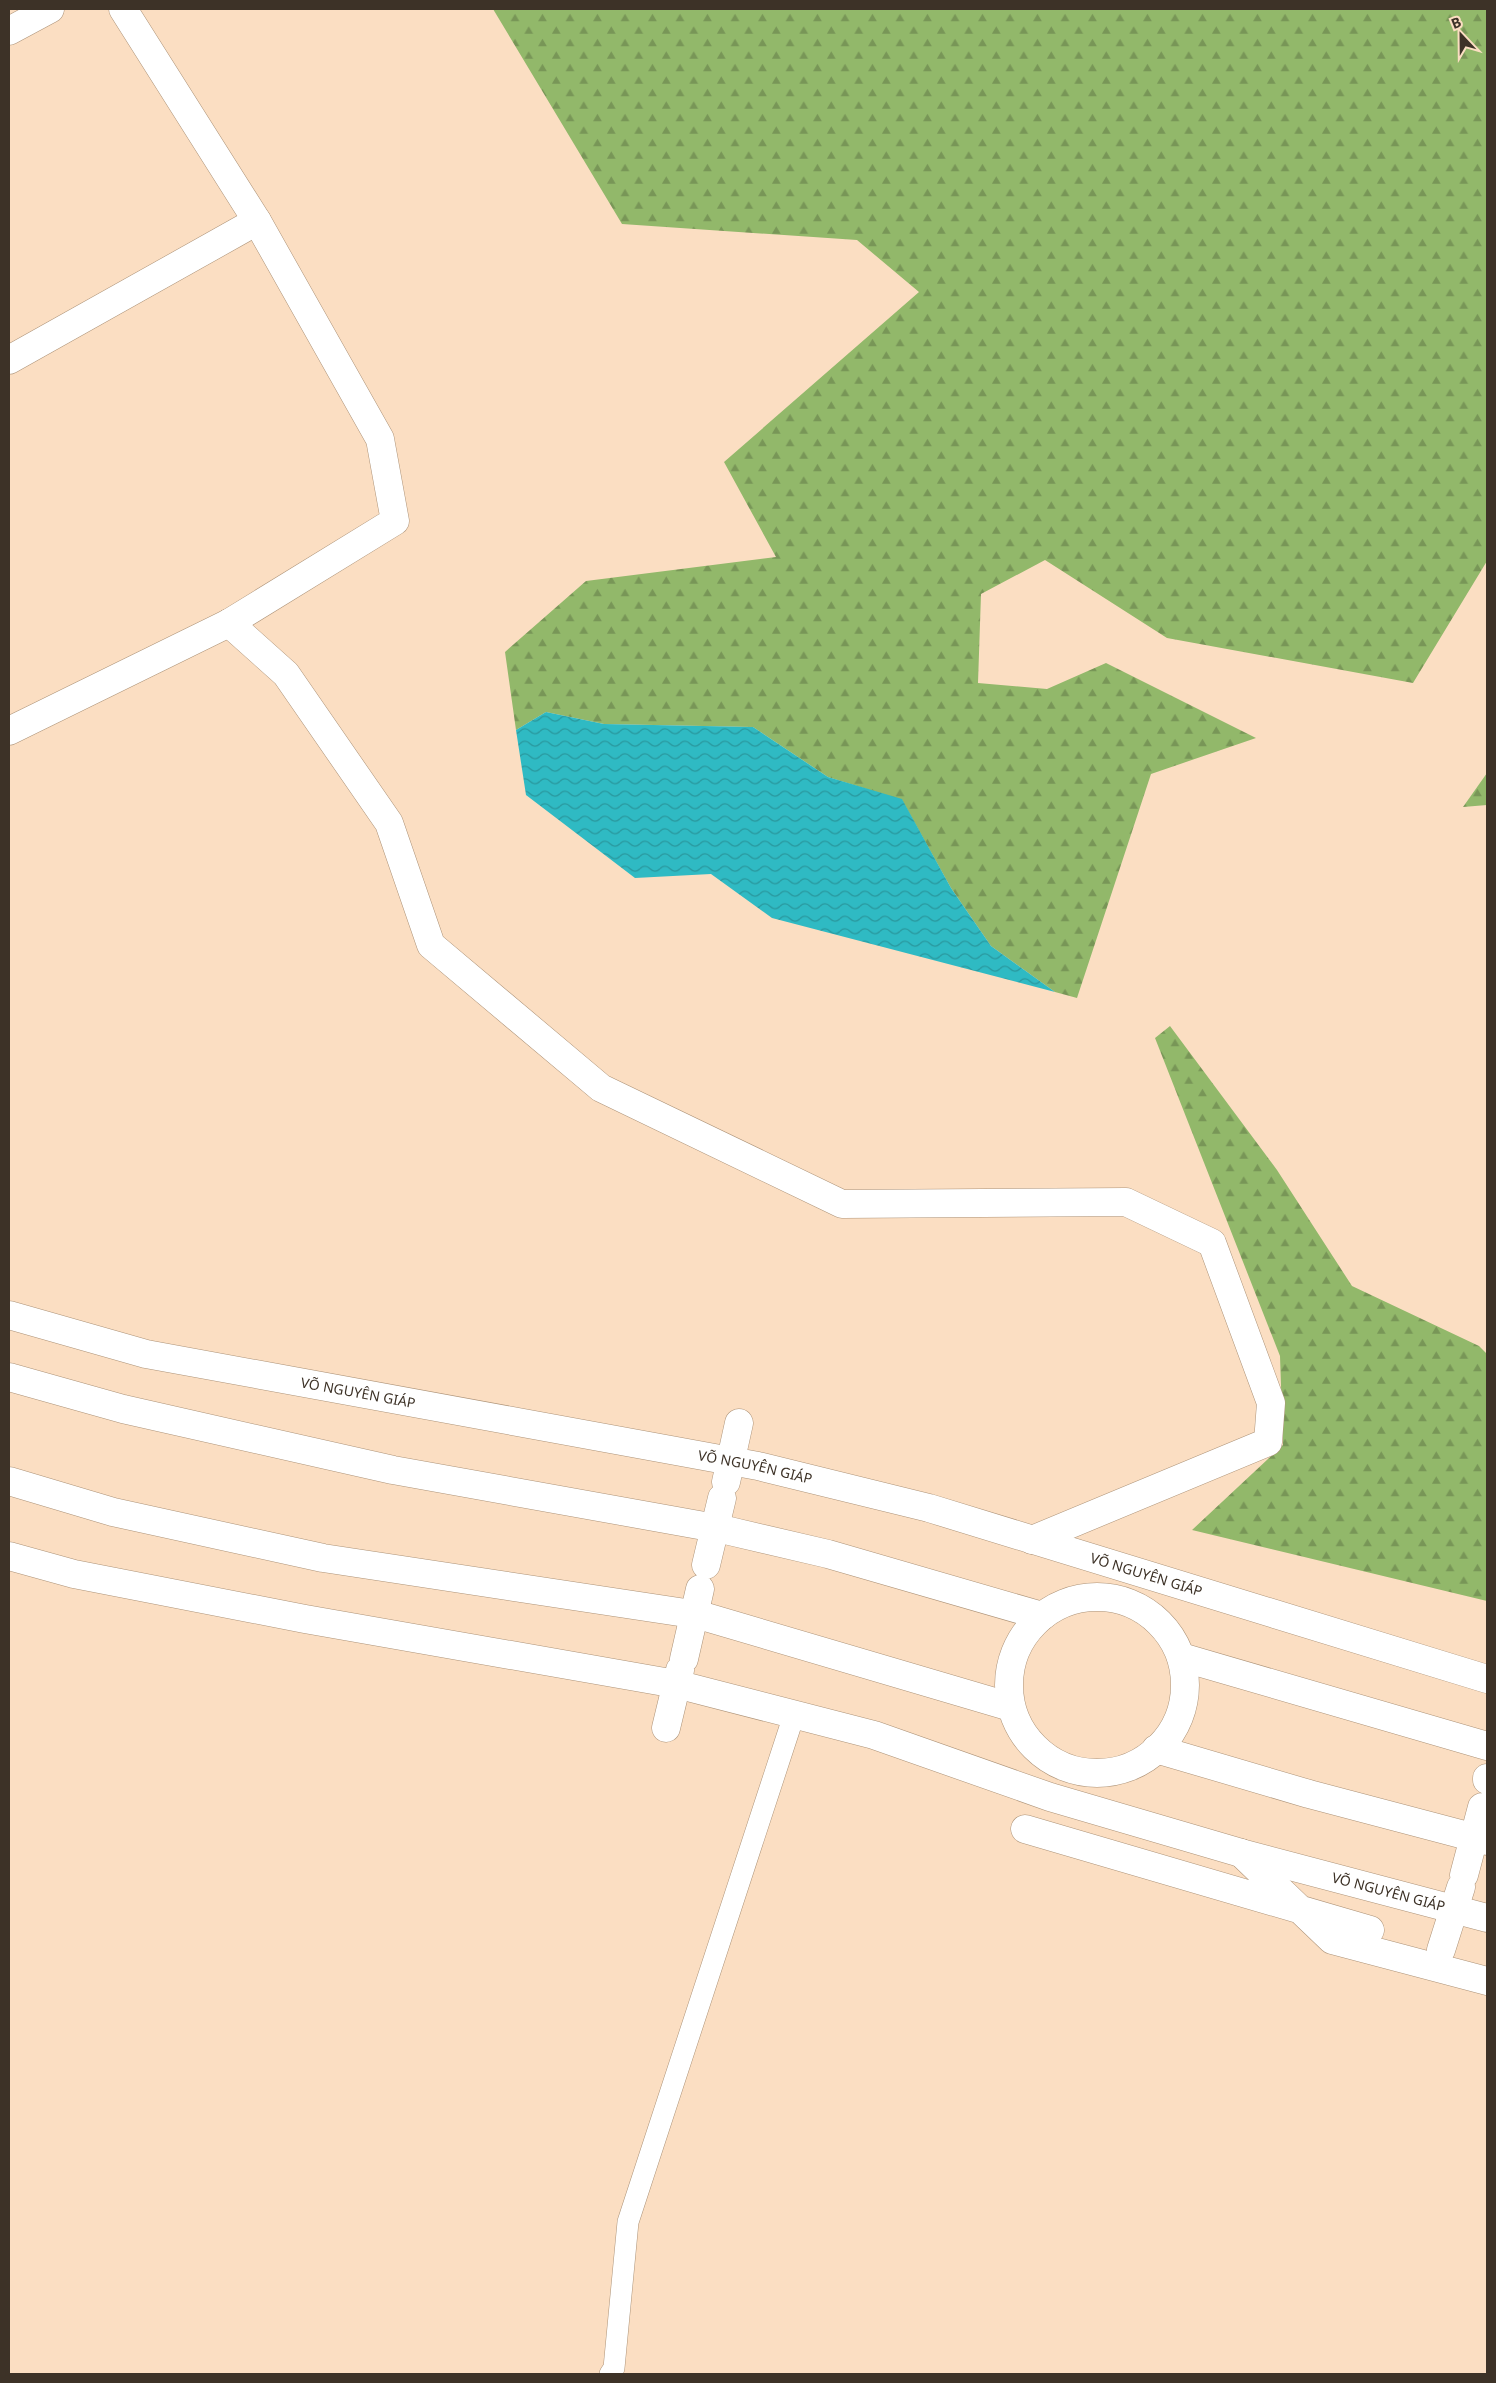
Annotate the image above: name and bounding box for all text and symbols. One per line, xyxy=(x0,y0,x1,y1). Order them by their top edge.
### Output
north arrow xyxy=(1436,10,1486,60)
text: B xyxy=(1448,12,1464,33)
street label: VÕ NGUYÊN GIÁP xyxy=(299,1372,417,1412)
street label: VÕ NGUYÊN GIÁP xyxy=(697,1445,814,1488)
street label: VÕ NGUYÊN GIÁP xyxy=(1088,1548,1205,1600)
street label: VÕ NGUYÊN GIÁP xyxy=(1330,1867,1447,1916)

